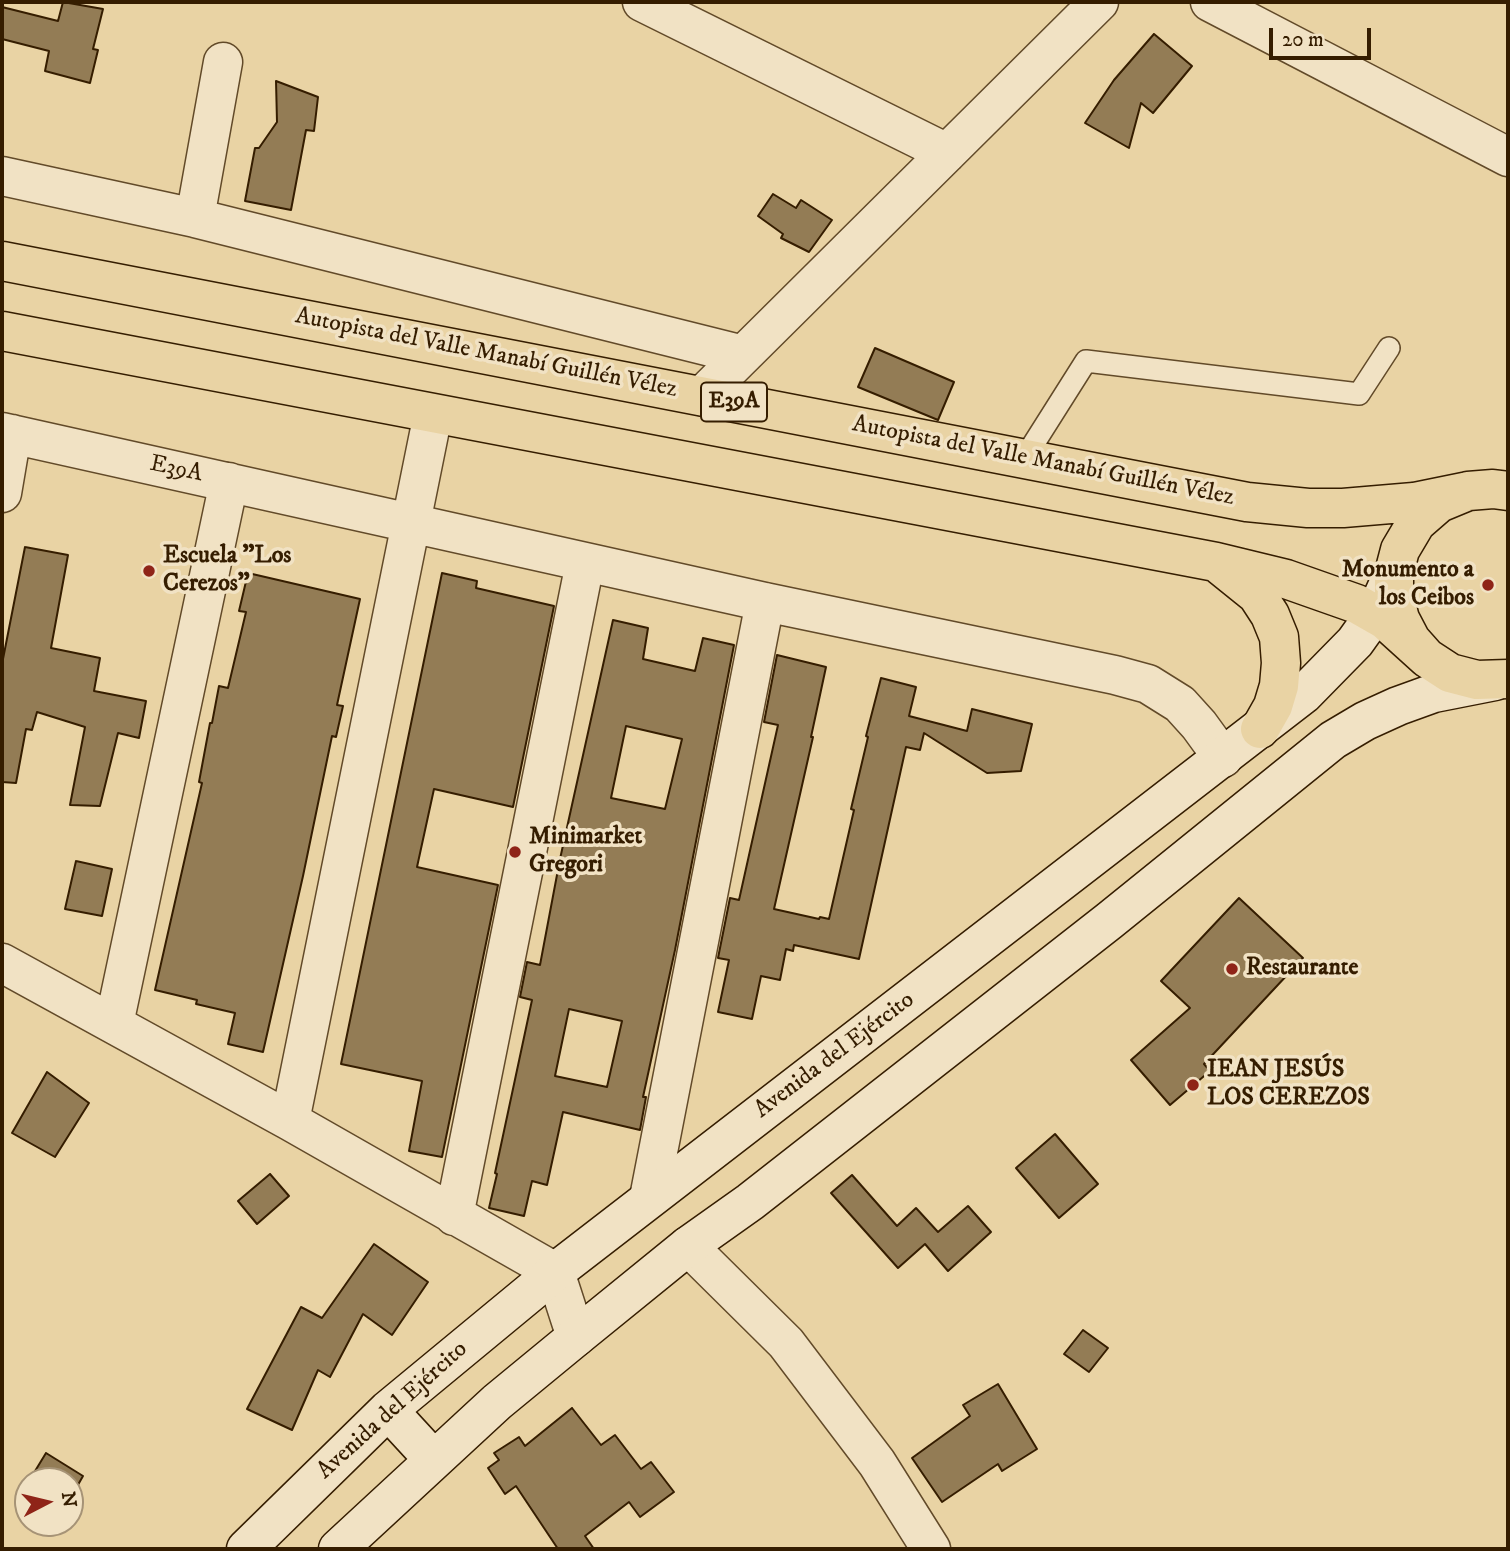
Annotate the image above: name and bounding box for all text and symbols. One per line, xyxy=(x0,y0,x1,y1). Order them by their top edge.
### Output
scale bar xyxy=(1272,14,1374,58)
text: 20 m xyxy=(1282,27,1324,53)
street label: Autopista del Valle Manabí Guillén Vélez xyxy=(293,303,679,405)
road number: E39A xyxy=(701,382,767,422)
street label: Autopista del Valle Manabí Guillén Vélez xyxy=(850,411,1236,513)
street label: E39A xyxy=(147,450,205,490)
place label: Escuela "Los Cerezos" xyxy=(163,543,291,599)
place label: Monumento a los Ceibos xyxy=(1342,557,1474,613)
marker: Escuela "Los Cerezos" xyxy=(141,563,157,579)
marker: Monumento a los Ceibos xyxy=(1480,577,1496,593)
place label: Minimarket Gregori xyxy=(529,824,642,880)
marker: Minimarket Gregori xyxy=(507,844,523,860)
place label: Restaurante xyxy=(1246,955,1358,983)
marker: Restaurante xyxy=(1224,961,1240,977)
street label: Avenida del Ejército xyxy=(749,986,921,1126)
place label: IEAN JESÚS LOS CEREZOS xyxy=(1207,1057,1370,1113)
marker: IEAN JESÚS LOS CEREZOS xyxy=(1185,1077,1201,1093)
street label: Avenida del Ejército xyxy=(312,1336,474,1486)
north arrow xyxy=(14,1467,84,1537)
text: N xyxy=(56,1490,81,1509)

